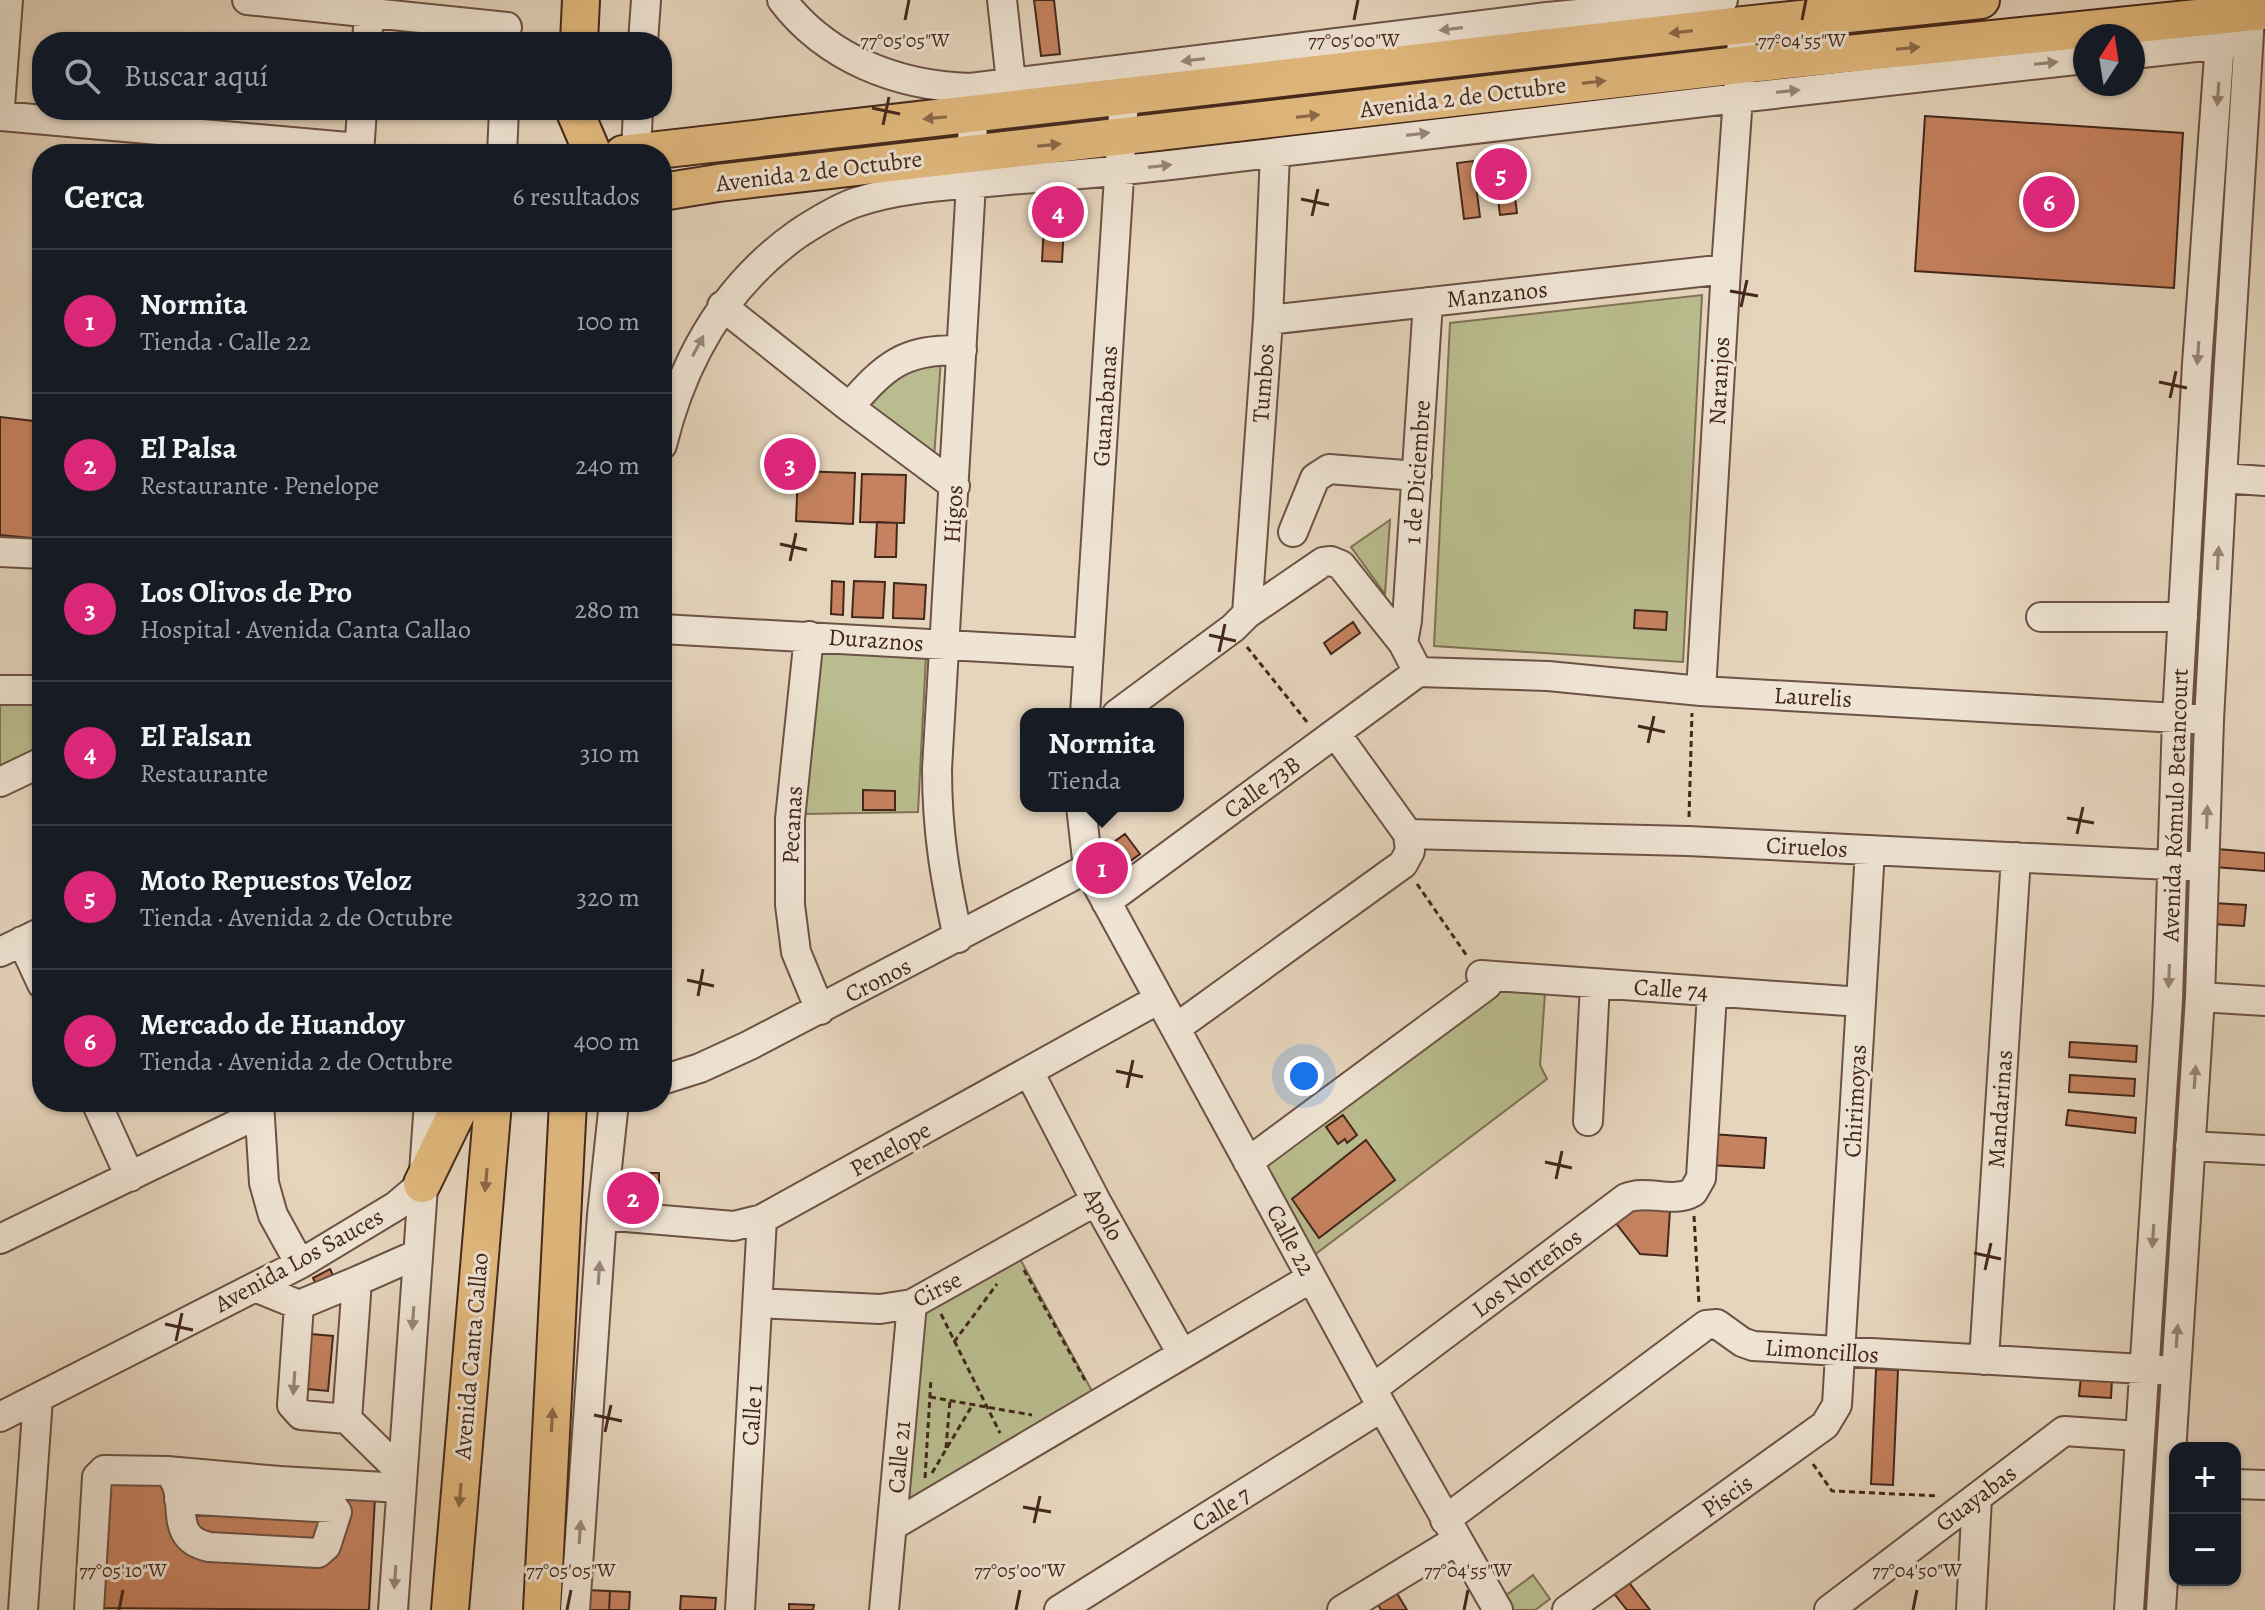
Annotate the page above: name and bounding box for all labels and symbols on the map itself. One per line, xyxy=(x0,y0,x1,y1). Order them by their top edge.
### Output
one-way arrow xyxy=(1438,23,1463,36)
north arrow xyxy=(2073,24,2145,96)
one-way arrow xyxy=(1668,26,1693,39)
text: 77°05'05"W xyxy=(860,27,950,54)
text: 77°05'00"W xyxy=(1308,27,1400,54)
text: 77°04'55"W xyxy=(1758,27,1846,54)
one-way arrow xyxy=(1896,42,1921,55)
one-way arrow xyxy=(1180,54,1205,67)
one-way arrow xyxy=(2034,57,2059,70)
street label: Avenida 2 de Octubre xyxy=(1357,68,1568,126)
one-way arrow xyxy=(1581,76,1606,89)
one-way arrow xyxy=(2211,82,2224,107)
one-way arrow xyxy=(1776,85,1801,98)
one-way arrow xyxy=(1295,109,1320,122)
one-way arrow xyxy=(922,112,947,125)
one-way arrow xyxy=(1406,127,1431,140)
one-way arrow xyxy=(1037,138,1062,151)
street label: Avenida 2 de Octubre xyxy=(713,142,924,200)
pin: 5 xyxy=(1475,144,1527,204)
one-way arrow xyxy=(1148,159,1173,172)
pin: 6 xyxy=(2023,172,2075,232)
pin: 4 xyxy=(1032,182,1084,242)
street label: Manzanos xyxy=(1445,273,1549,315)
one-way arrow xyxy=(691,335,705,357)
street label: Naranjos xyxy=(1701,336,1737,426)
one-way arrow xyxy=(2191,341,2204,366)
street label: Tumbos xyxy=(1244,342,1282,424)
street label: Guanabanas xyxy=(1085,344,1125,468)
street label: 1 de Diciembre xyxy=(1396,399,1438,545)
pin: 3 xyxy=(764,434,816,494)
street label: Higos xyxy=(935,484,971,544)
one-way arrow xyxy=(2212,545,2225,570)
street label: Duraznos xyxy=(827,621,925,659)
street label: Avenida Rómulo Betancourt xyxy=(2154,668,2196,943)
street label: Laurelis xyxy=(1773,679,1853,715)
street label: Calle 73B xyxy=(1217,748,1307,826)
street label: Pecanas xyxy=(774,785,810,865)
one-way arrow xyxy=(2200,804,2213,829)
street label: Ciruelos xyxy=(1765,829,1849,865)
pin: 1 xyxy=(1076,838,1128,898)
street label: Cronos xyxy=(839,950,917,1010)
one-way arrow xyxy=(2162,964,2175,989)
street label: Calle 74 xyxy=(1633,970,1709,1008)
street label: Chirimoyas xyxy=(1836,1044,1874,1158)
street label: Mandarinas xyxy=(1980,1049,2020,1169)
your location xyxy=(1284,1056,1324,1096)
one-way arrow xyxy=(2188,1064,2201,1089)
street label: Penelope xyxy=(844,1114,936,1184)
one-way arrow xyxy=(479,1168,492,1193)
pin: 2 xyxy=(607,1168,659,1228)
street label: Apolo xyxy=(1076,1181,1132,1246)
street label: Calle 22 xyxy=(1259,1199,1323,1281)
street label: Avenida Los Sauces xyxy=(208,1200,389,1320)
street label: Los Norteños xyxy=(1465,1221,1589,1325)
one-way arrow xyxy=(2146,1224,2159,1249)
street label: Avenida Canta Callao xyxy=(446,1251,496,1462)
one-way arrow xyxy=(593,1260,606,1285)
street label: Cirse xyxy=(907,1263,967,1315)
one-way arrow xyxy=(406,1306,419,1331)
one-way arrow xyxy=(2171,1324,2184,1349)
street label: Limoncillos xyxy=(1764,1331,1880,1371)
one-way arrow xyxy=(287,1371,300,1396)
street label: Calle 1 xyxy=(734,1383,770,1447)
one-way arrow xyxy=(546,1407,559,1432)
street label: Calle 21 xyxy=(880,1419,918,1495)
street label: Guayabas xyxy=(1929,1457,2023,1539)
street label: Piscis xyxy=(1695,1467,1759,1525)
street label: Calle 7 xyxy=(1186,1478,1257,1539)
one-way arrow xyxy=(453,1483,466,1508)
one-way arrow xyxy=(574,1519,587,1544)
text: 77°05'10"W xyxy=(79,1557,167,1584)
text: 77°05'05"W xyxy=(526,1557,616,1584)
text: 77°05'00"W xyxy=(974,1557,1066,1584)
text: 77°04'55"W xyxy=(1424,1557,1512,1584)
text: 77°04'50"W xyxy=(1872,1557,1962,1584)
one-way arrow xyxy=(388,1565,401,1590)

